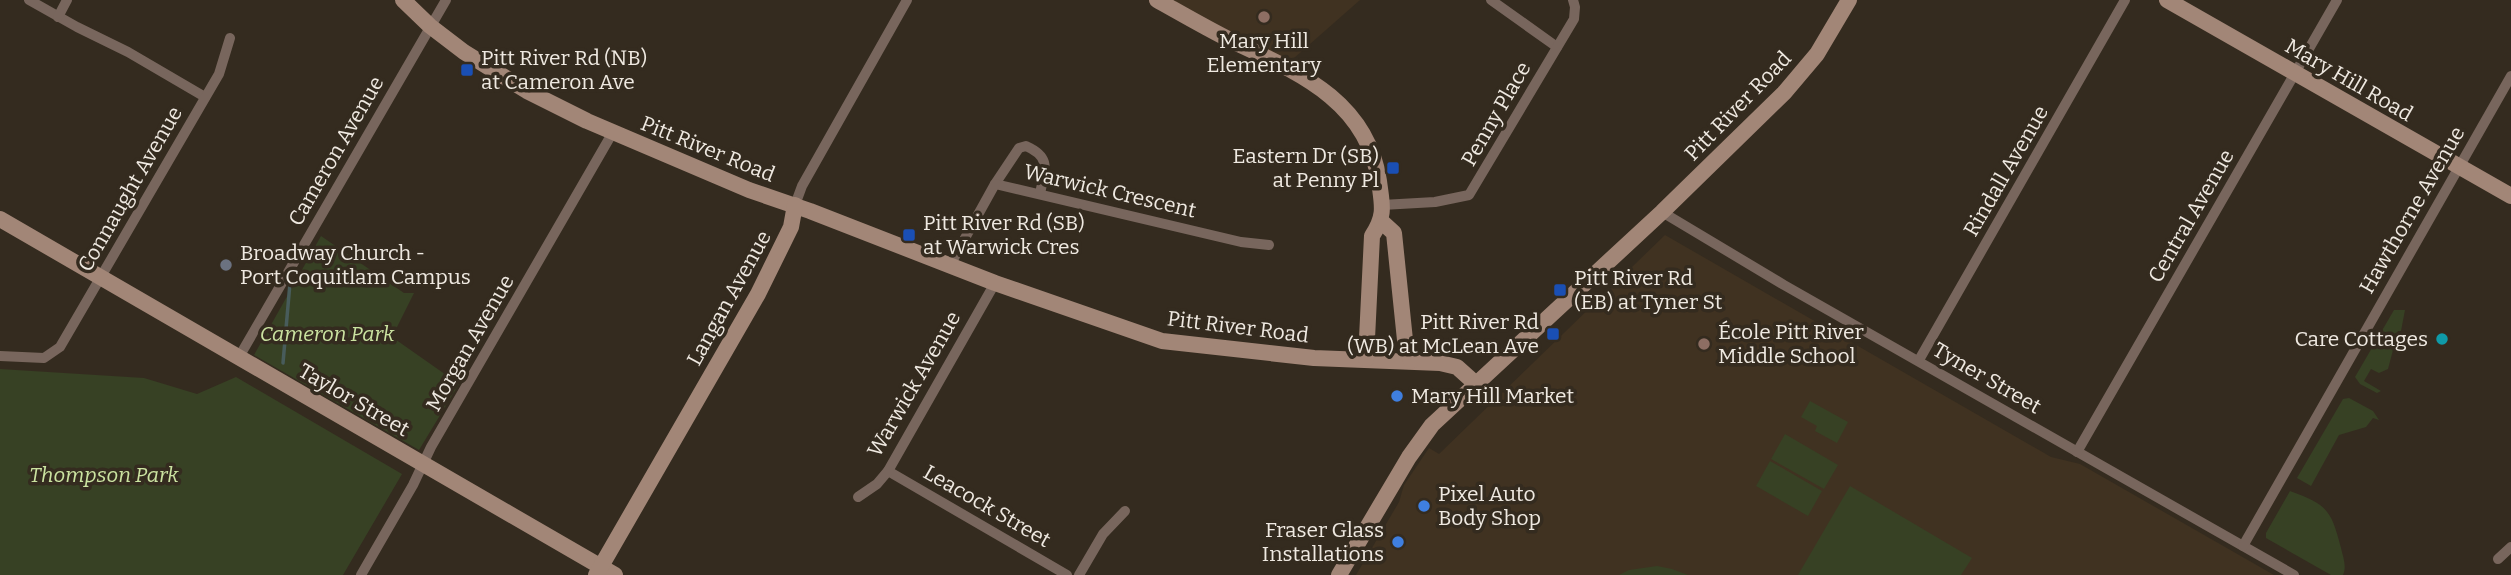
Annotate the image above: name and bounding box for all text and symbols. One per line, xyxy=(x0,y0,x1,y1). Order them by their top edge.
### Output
marker: Mary Hill Elementary xyxy=(1256,9,1272,25)
place label: Mary Hill Elementary xyxy=(1207,28,1322,78)
street label: Mary Hill Road xyxy=(2280,33,2418,127)
place label: Pitt River Rd (NB) at Cameron Ave xyxy=(481,45,647,95)
street label: Pitt River Road xyxy=(1679,46,1797,166)
street label: Penny Place xyxy=(1456,57,1536,171)
marker: Pitt River Rd (NB) at Cameron Ave xyxy=(459,62,475,78)
street label: Cameron Avenue xyxy=(283,72,389,230)
street label: Rindall Avenue xyxy=(1958,101,2054,241)
street label: Connaught Avenue xyxy=(72,102,188,276)
street label: Pitt River Road xyxy=(637,110,779,188)
street label: Hawthorne Avenue xyxy=(2354,122,2470,298)
place label: Eastern Dr (SB) at Penny Pl xyxy=(1233,143,1379,193)
street label: Central Avenue xyxy=(2142,145,2240,287)
street label: Warwick Crescent xyxy=(1021,159,1199,224)
marker: Eastern Dr (SB) at Penny Pl xyxy=(1385,160,1401,176)
place label: Pitt River Rd (SB) at Warwick Cres xyxy=(923,210,1085,260)
street label: Langan Avenue xyxy=(681,226,777,370)
marker: Pitt River Rd (SB) at Warwick Cres xyxy=(901,227,917,243)
place label: Broadway Church - Port Coquitlam Campus xyxy=(240,240,471,290)
marker: Broadway Church - Port Coquitlam Campus xyxy=(218,257,234,273)
place label: Pitt River Rd (EB) at Tyner St xyxy=(1574,265,1723,315)
street label: Morgan Avenue xyxy=(420,270,520,416)
marker: Pitt River Rd (EB) at Tyner St xyxy=(1552,282,1568,298)
street label: Pitt River Road xyxy=(1166,305,1310,349)
street label: Warwick Avenue xyxy=(862,307,966,461)
place label: Pitt River Rd (WB) at McLean Ave xyxy=(1347,309,1539,359)
place label: École Pitt River Middle School xyxy=(1718,319,1864,369)
park label: Cameron Park xyxy=(260,321,395,347)
marker: Pitt River Rd (WB) at McLean Ave xyxy=(1545,326,1561,342)
place label: Care Cottages xyxy=(2294,326,2428,352)
marker: Care Cottages xyxy=(2434,331,2450,347)
marker: École Pitt River Middle School xyxy=(1696,336,1712,352)
street label: Tyner Street xyxy=(1928,337,2046,420)
street label: Taylor Street xyxy=(294,358,414,442)
place label: Mary Hill Market xyxy=(1411,383,1574,409)
marker: Mary Hill Market xyxy=(1389,388,1405,404)
street label: Leacock Street xyxy=(919,459,1056,553)
park label: Thompson Park xyxy=(29,462,179,488)
place label: Pixel Auto Body Shop xyxy=(1438,481,1541,531)
marker: Pixel Auto Body Shop xyxy=(1416,498,1432,514)
place label: Fraser Glass Installations xyxy=(1262,517,1384,567)
marker: Fraser Glass Installations xyxy=(1390,534,1406,550)

